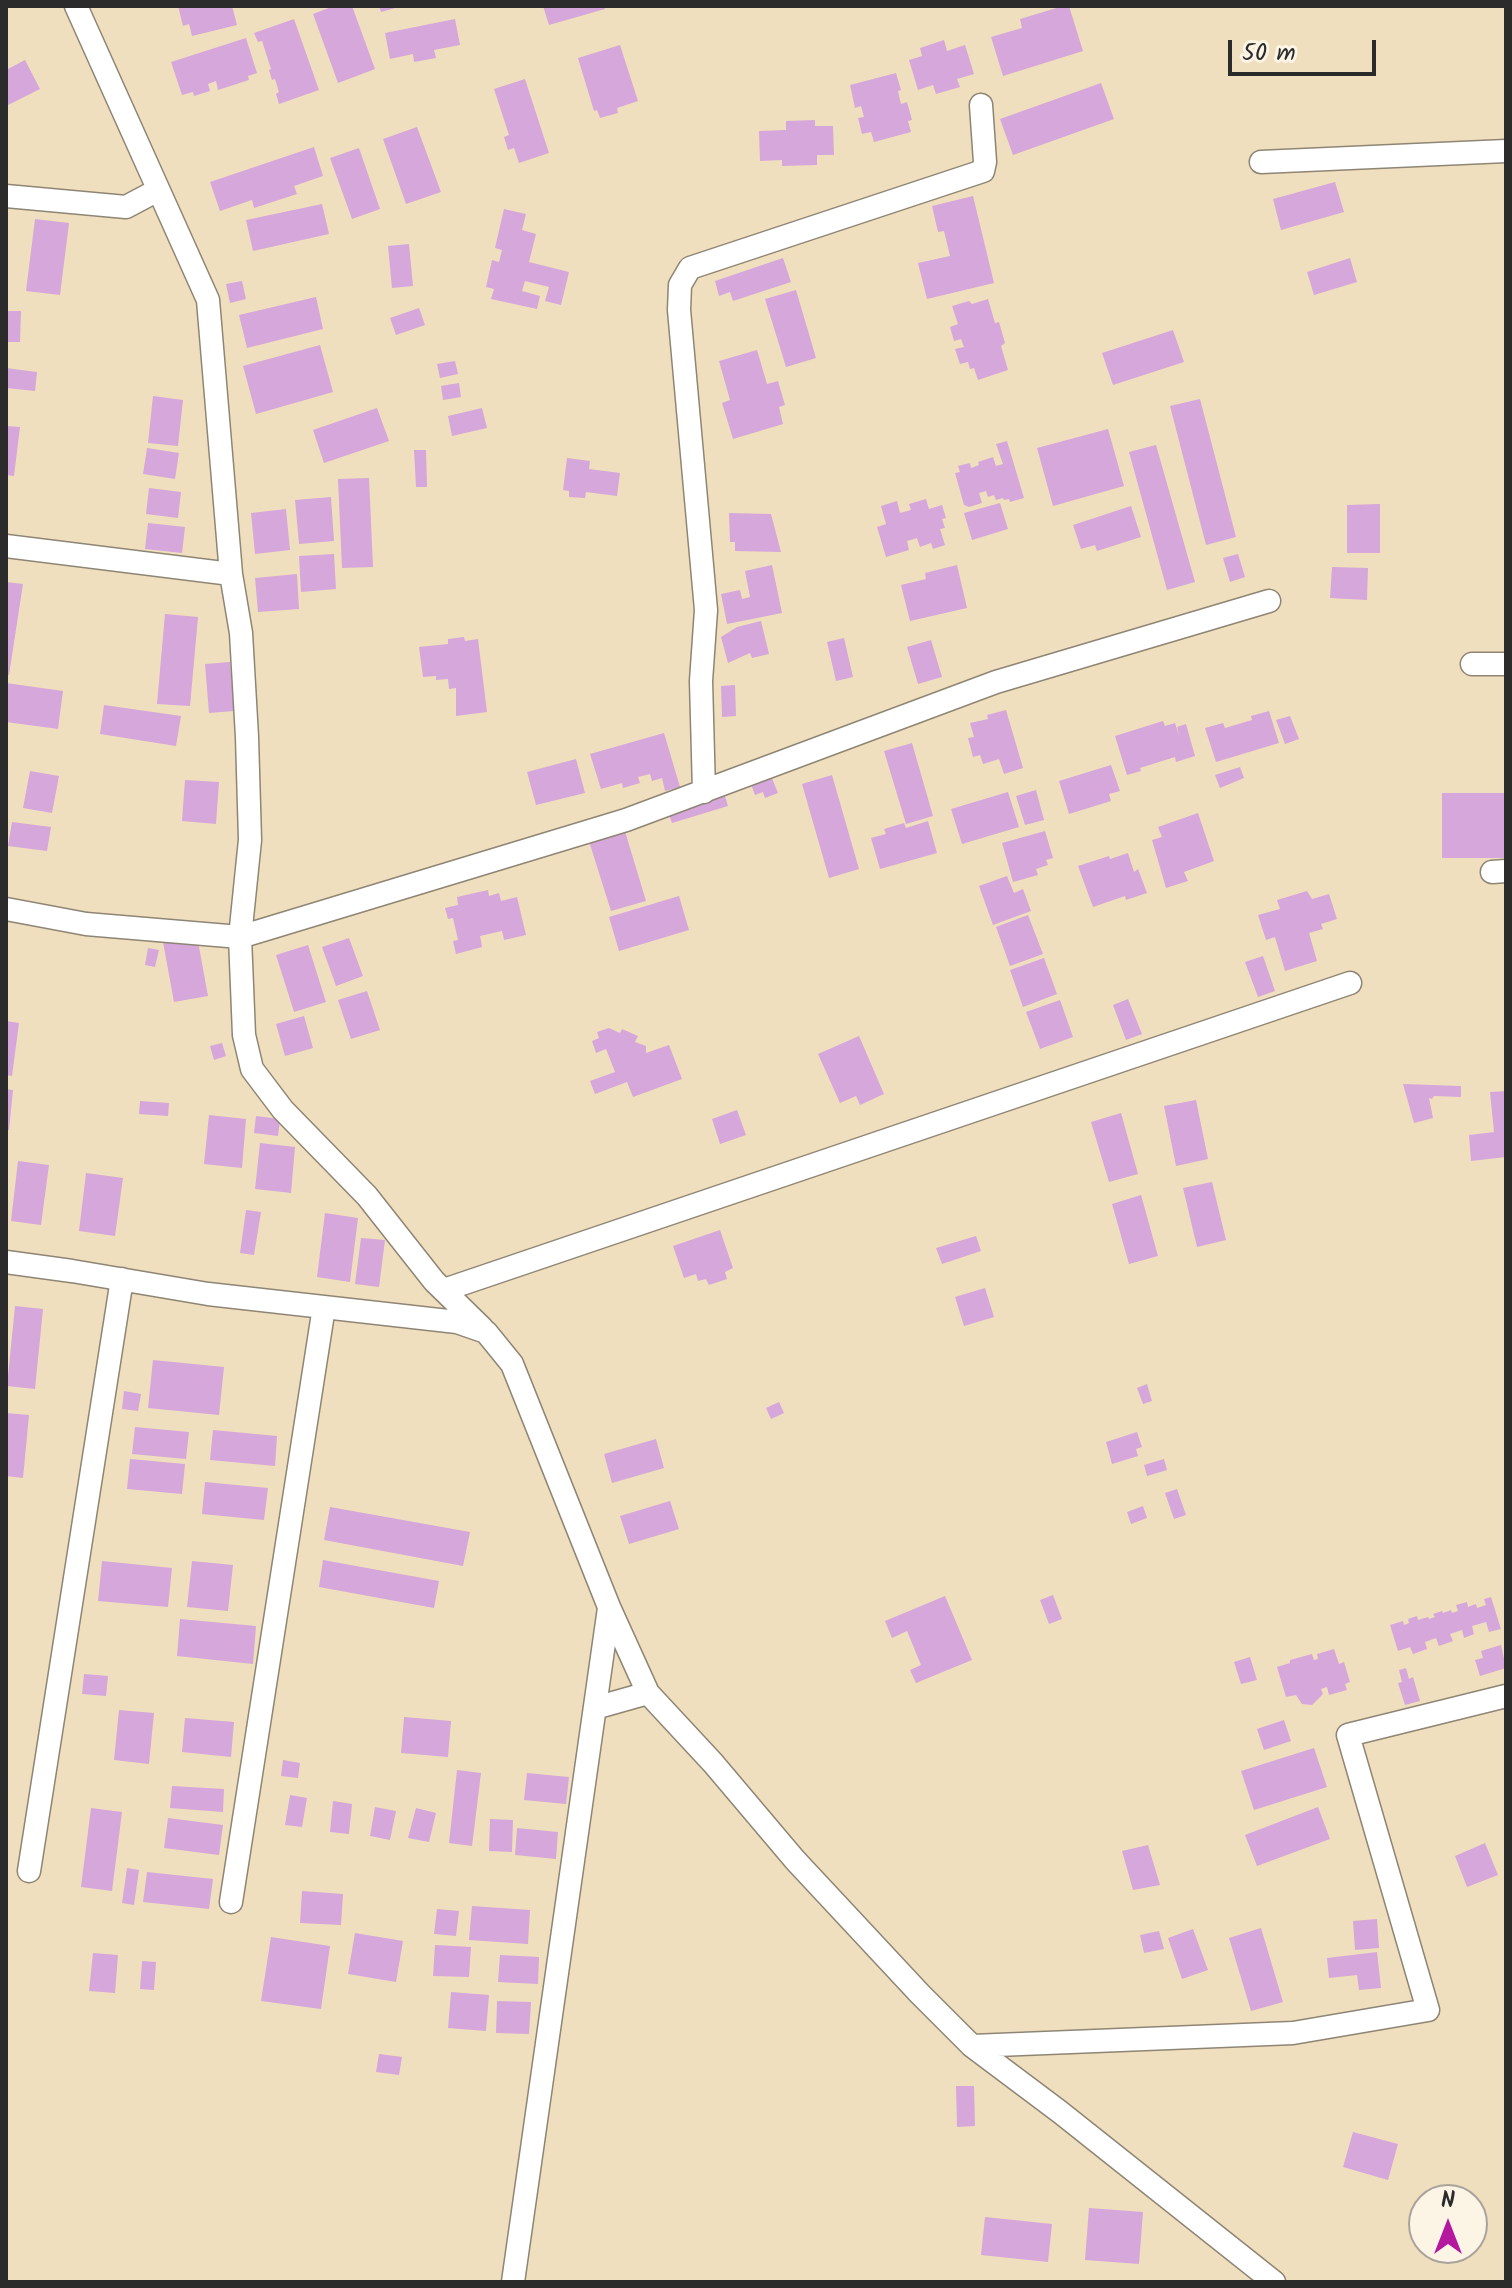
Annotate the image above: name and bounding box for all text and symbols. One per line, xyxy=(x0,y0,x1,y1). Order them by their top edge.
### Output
scale bar xyxy=(1232,24,1380,74)
text: 50 m xyxy=(1242,34,1296,73)
north arrow xyxy=(1408,2184,1488,2264)
text: N xyxy=(1441,2184,1455,2219)

